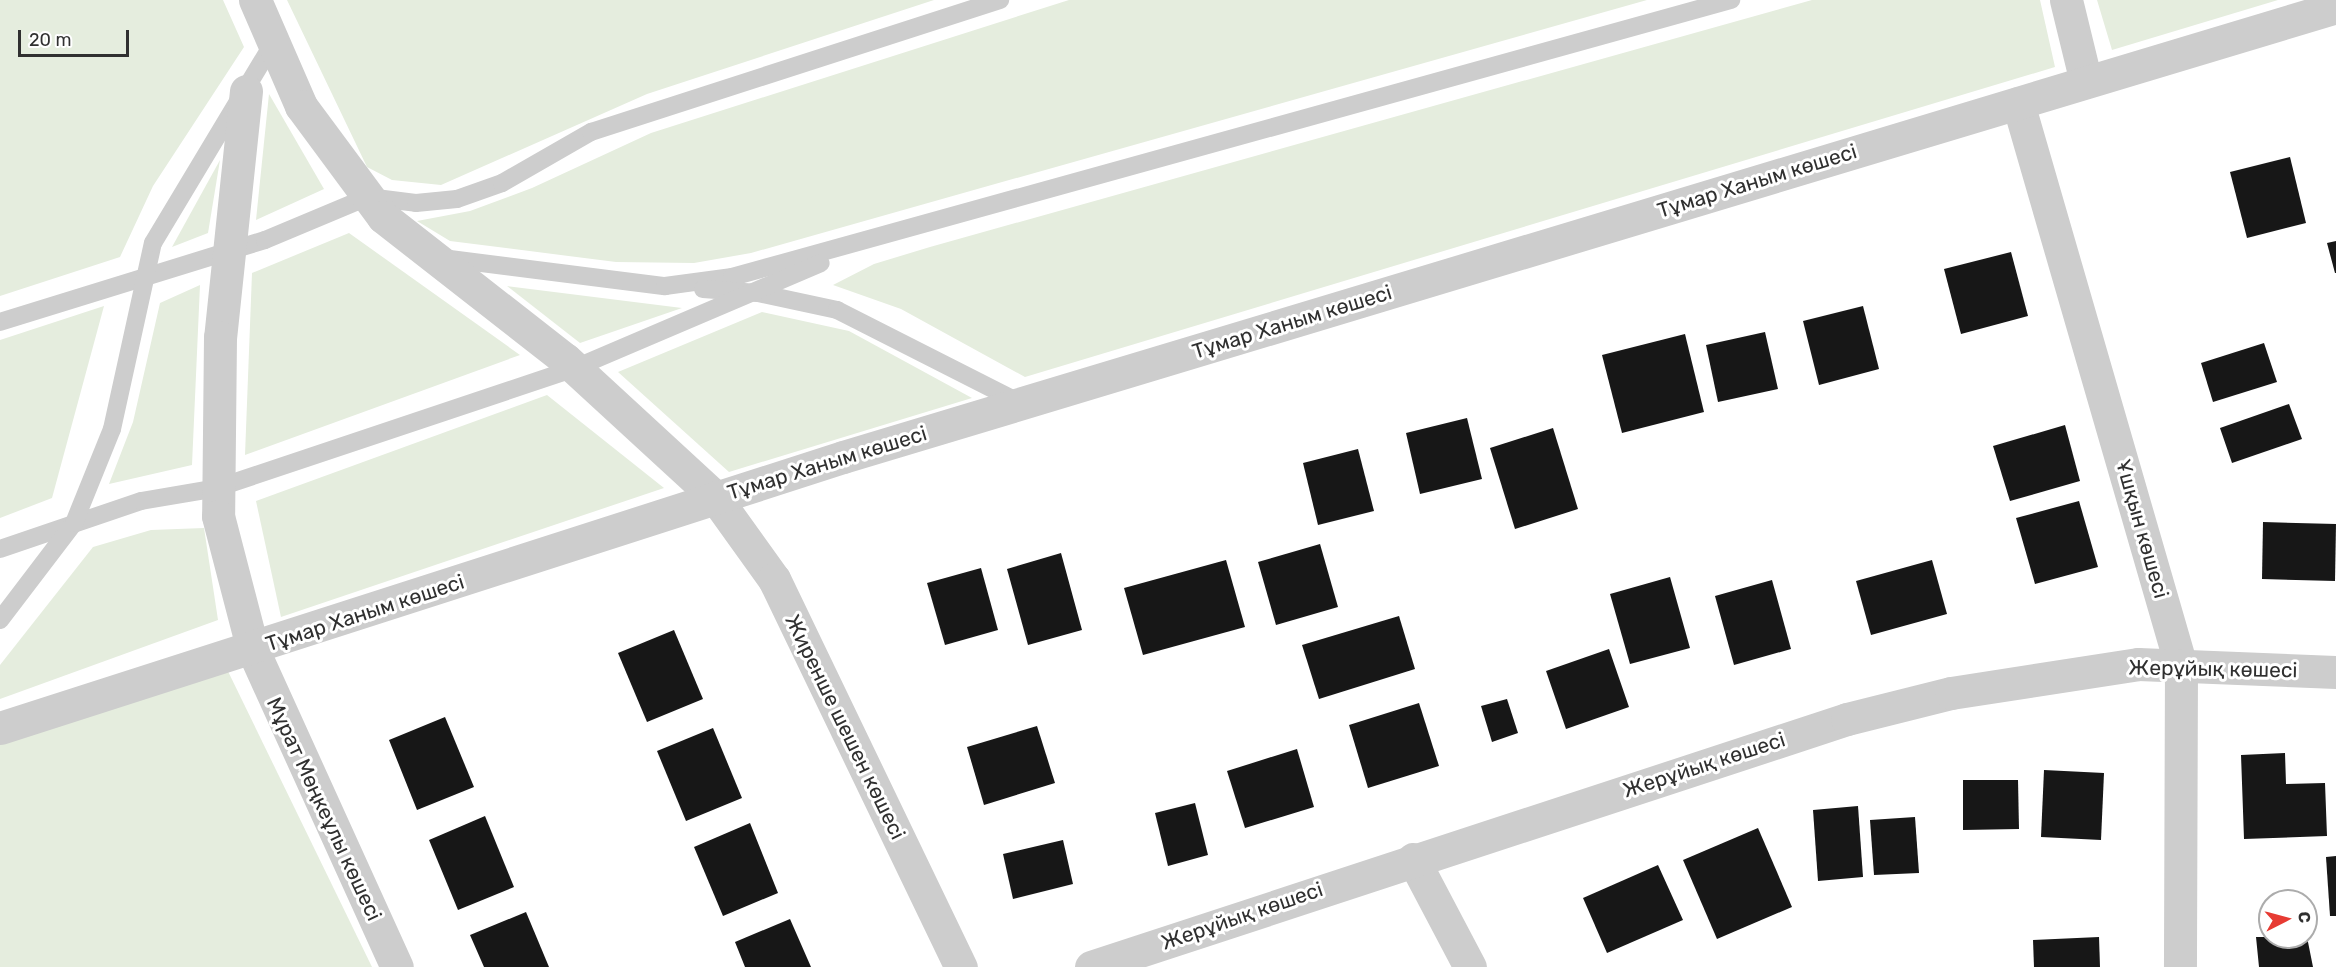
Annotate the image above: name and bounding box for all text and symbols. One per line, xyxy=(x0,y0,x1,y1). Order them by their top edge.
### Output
scale bar xyxy=(21,18,132,56)
text: 20 m xyxy=(29,29,71,51)
street label: Тұмар Ханым көшесі xyxy=(1654,139,1860,223)
street label: Тұмар Ханым көшесі xyxy=(1189,280,1395,364)
street label: Тұмар Ханым көшесі xyxy=(724,421,930,505)
street label: Ұшқын көшесі xyxy=(2110,457,2174,601)
street label: Тұмар Ханым көшесі xyxy=(263,569,467,657)
street label: Жиренше шешен көшесі xyxy=(780,611,910,843)
street label: Жерұйық көшесі xyxy=(2128,655,2298,683)
street label: Мұрат Мөңкеұлы көшесі xyxy=(261,693,387,925)
street label: Жерұйық көшесі xyxy=(1620,727,1788,803)
street label: Жерұйық көшесі xyxy=(1158,877,1326,955)
north arrow xyxy=(2258,889,2318,949)
text: С xyxy=(2294,911,2314,924)

